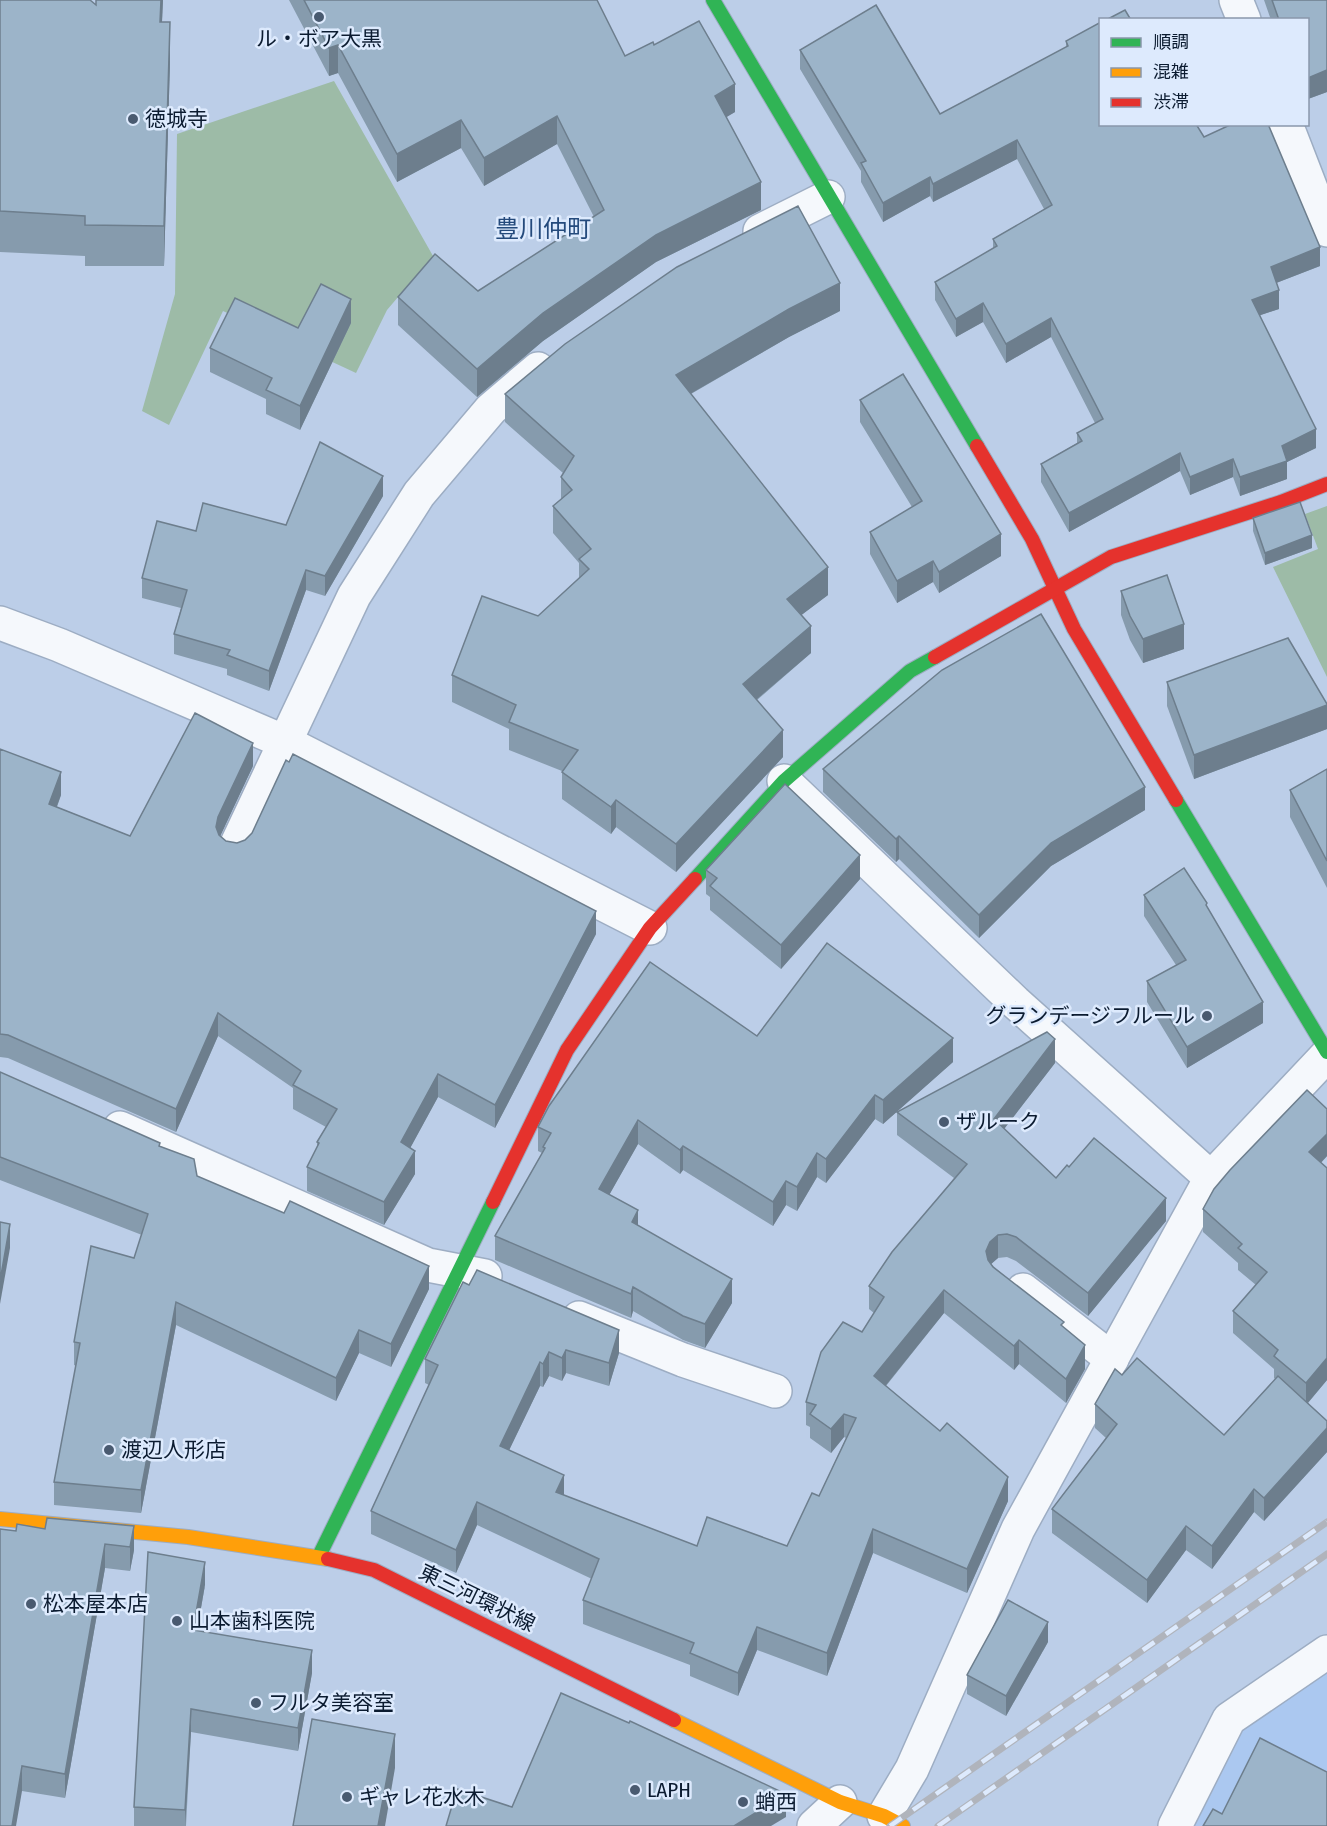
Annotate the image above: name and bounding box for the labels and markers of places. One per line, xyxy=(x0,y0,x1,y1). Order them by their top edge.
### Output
marker: ル・ボア大黒 xyxy=(312,10,326,24)
place label: ル・ボア大黒 xyxy=(256,26,382,52)
place label: 徳城寺 xyxy=(145,106,208,132)
marker: 徳城寺 xyxy=(126,112,140,126)
place label: グランデージフルール xyxy=(985,1003,1195,1029)
marker: グランデージフルール xyxy=(1200,1009,1214,1023)
place label: ザルーク xyxy=(956,1109,1040,1135)
marker: ザルーク xyxy=(937,1115,951,1129)
place label: 渡辺人形店 xyxy=(121,1437,226,1463)
marker: 渡辺人形店 xyxy=(102,1443,116,1457)
place label: 松本屋本店 xyxy=(43,1591,148,1617)
marker: 松本屋本店 xyxy=(24,1597,38,1611)
place label: 山本歯科医院 xyxy=(189,1608,315,1634)
marker: 山本歯科医院 xyxy=(170,1614,184,1628)
place label: フルタ美容室 xyxy=(268,1690,394,1716)
marker: フルタ美容室 xyxy=(249,1696,263,1710)
place label: LAPH xyxy=(647,1777,691,1803)
marker: LAPH xyxy=(628,1783,642,1797)
place label: ギャレ花水木 xyxy=(359,1784,485,1810)
place label: 蛸西 xyxy=(755,1789,797,1815)
marker: ギャレ花水木 xyxy=(340,1790,354,1804)
marker: 蛸西 xyxy=(736,1795,750,1809)

